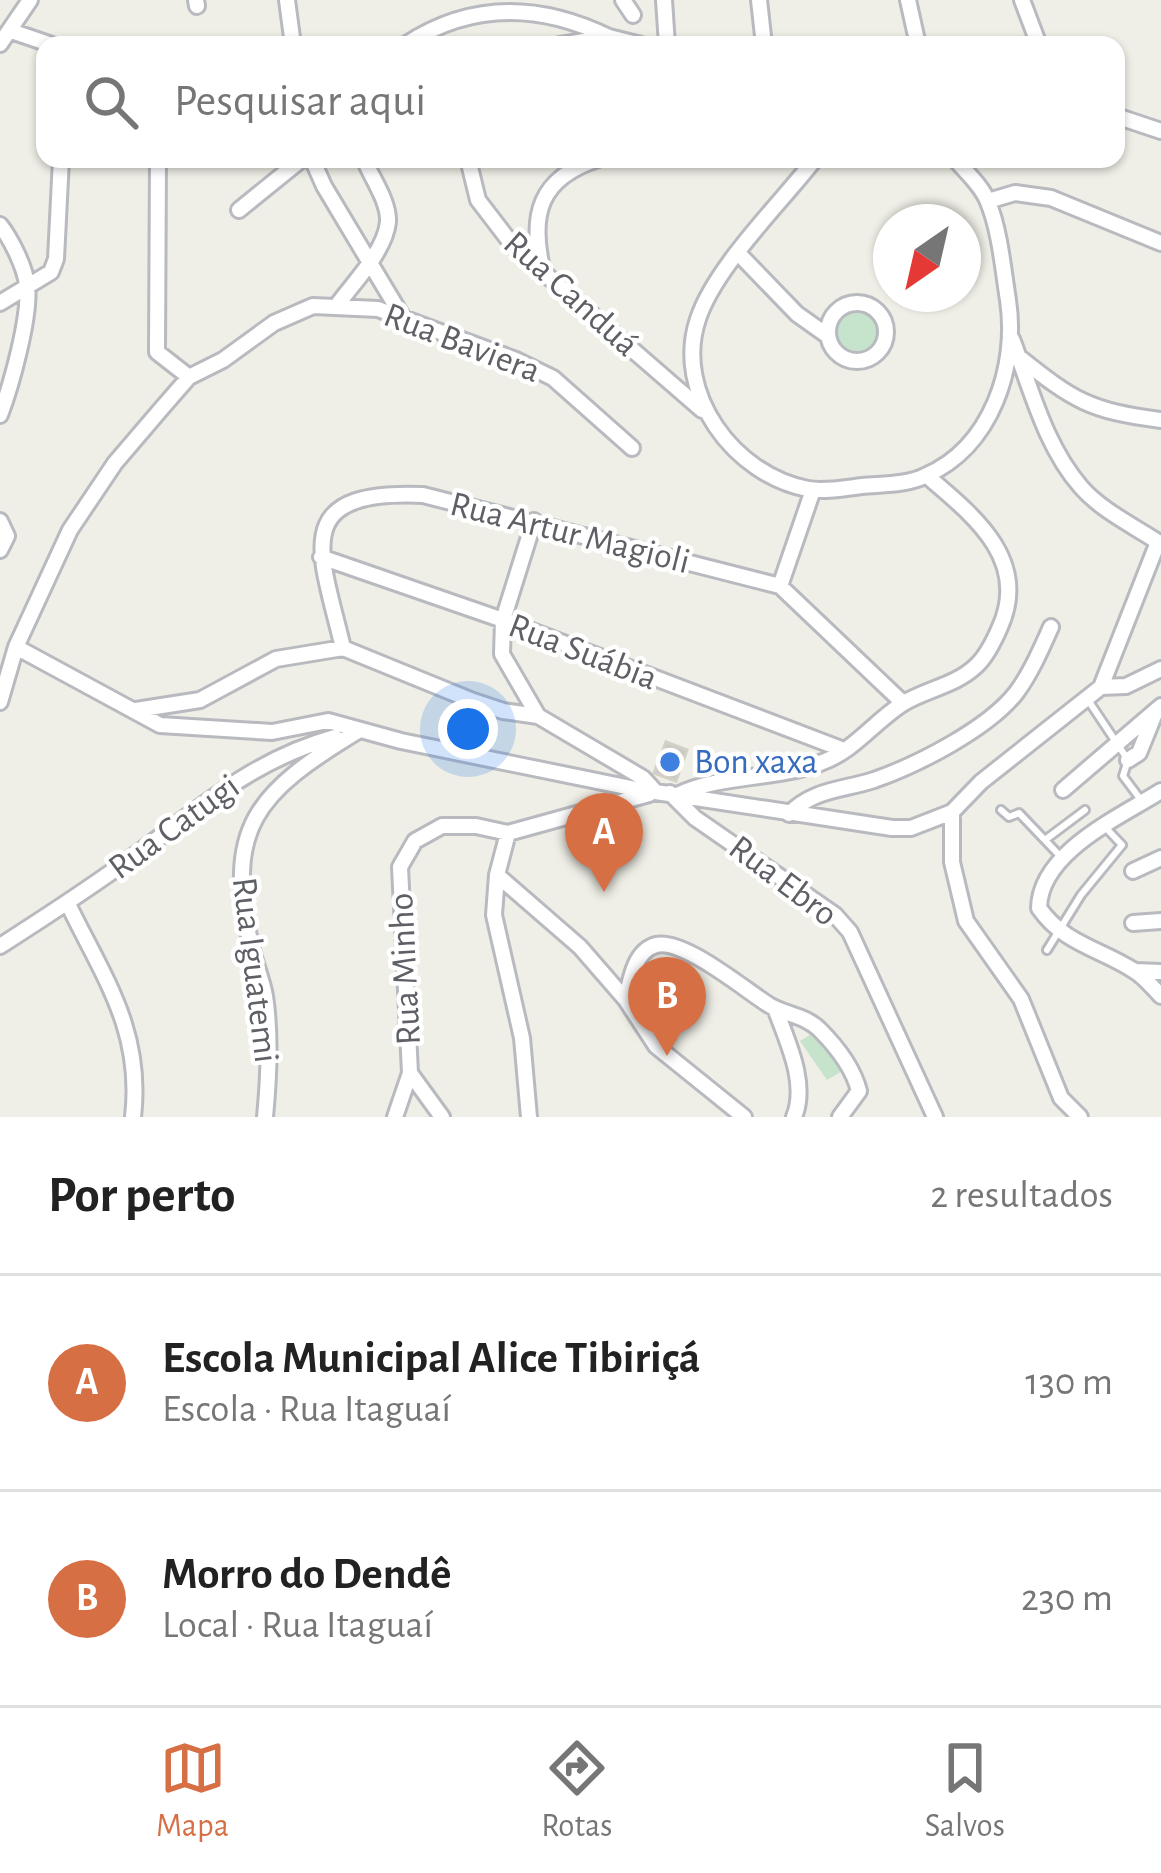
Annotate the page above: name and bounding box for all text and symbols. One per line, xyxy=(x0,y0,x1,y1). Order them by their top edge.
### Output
search box xyxy=(36,36,1125,168)
icon: search xyxy=(78,69,144,135)
text: Pesquisar aqui xyxy=(174,79,426,124)
north arrow xyxy=(873,204,981,312)
street label: Rua Canduá xyxy=(497,225,645,363)
street label: Rua Baviera xyxy=(379,297,545,389)
street label: Rua Artur Magioli xyxy=(447,486,693,580)
street label: Rua Suábia xyxy=(504,607,662,697)
your location xyxy=(438,699,498,759)
place label: Bon xaxa xyxy=(694,744,818,780)
marker: Bon xaxa xyxy=(657,749,683,775)
street label: Rua Catugi xyxy=(102,768,246,886)
pin: A xyxy=(565,793,643,892)
street label: Rua Ebro xyxy=(722,829,844,933)
street label: Rua Iguatemi xyxy=(226,875,284,1065)
street label: Rua Minho xyxy=(383,892,427,1046)
pin: B xyxy=(628,957,706,1056)
text: Por perto xyxy=(48,1170,235,1221)
text: 2 resultados xyxy=(930,1176,1113,1215)
text: Escola Municipal Alice Tibiriçá xyxy=(162,1336,700,1381)
text: A xyxy=(75,1363,99,1402)
text: 130 m xyxy=(1025,1363,1113,1402)
text: Escola · Rua Itaguaí xyxy=(162,1390,451,1429)
text: Morro do Dendê xyxy=(162,1552,451,1597)
text: B xyxy=(76,1579,98,1618)
text: 230 m xyxy=(1021,1579,1113,1618)
text: Local · Rua Itaguaí xyxy=(162,1606,433,1645)
tab: Mapa xyxy=(156,1735,229,1847)
tab: Rotas xyxy=(541,1735,613,1847)
tab: Salvos xyxy=(925,1735,1005,1847)

